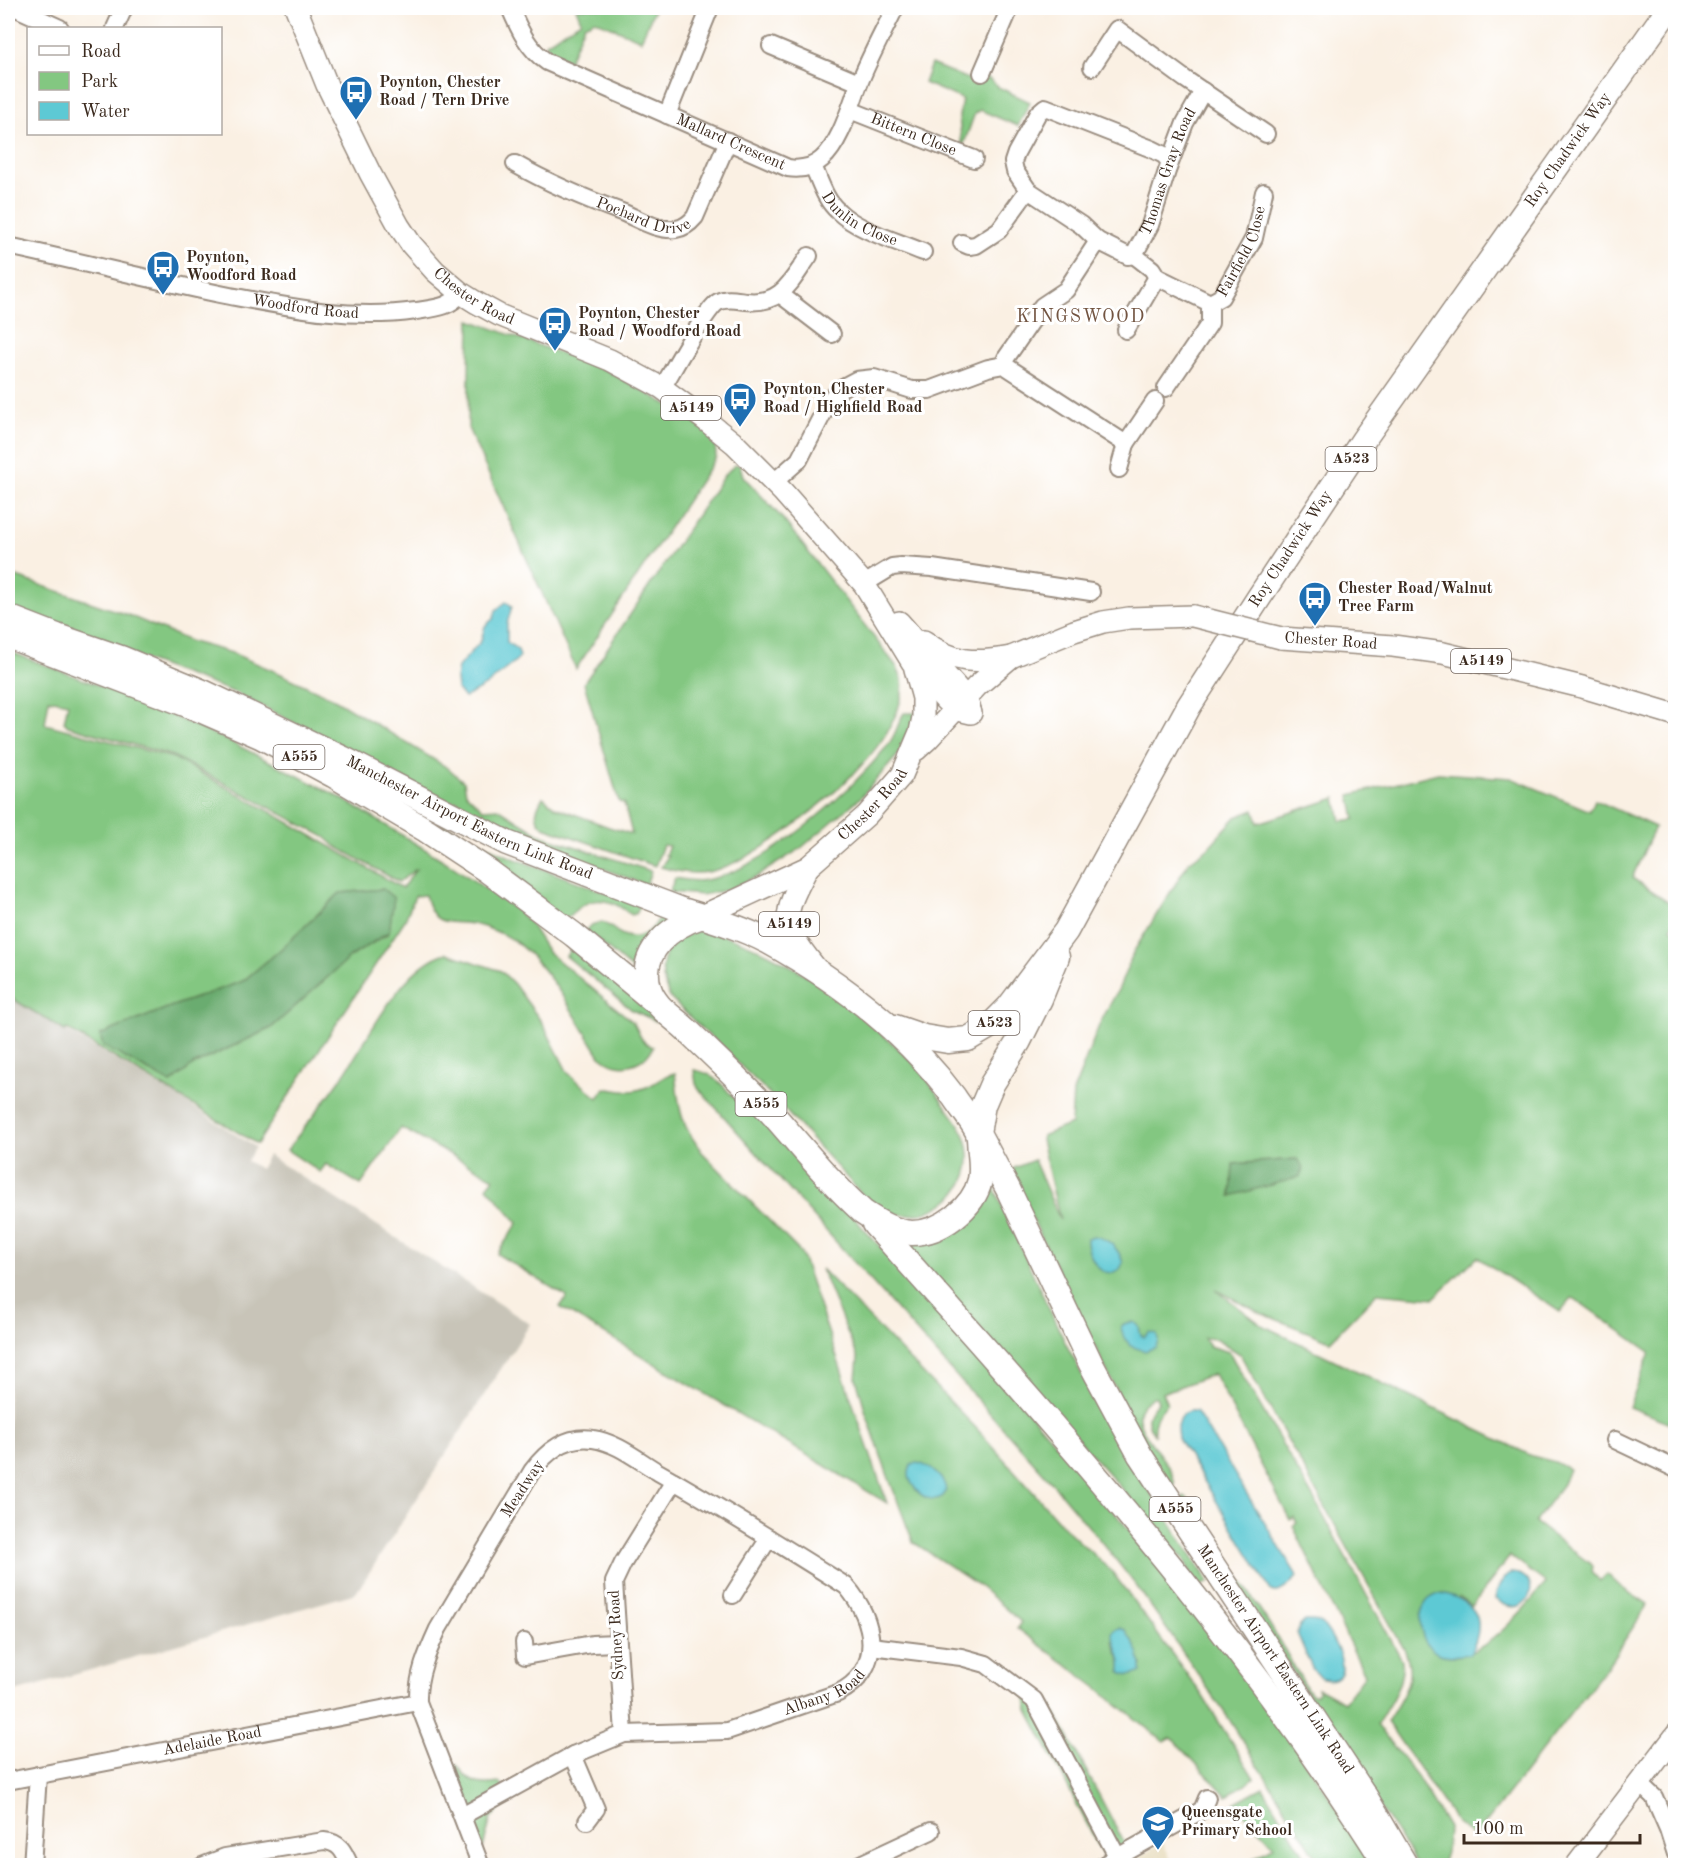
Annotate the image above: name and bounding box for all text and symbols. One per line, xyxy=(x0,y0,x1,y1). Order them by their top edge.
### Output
legend xyxy=(27,27,222,135)
text: Road xyxy=(81,43,121,61)
text: Park xyxy=(81,73,118,91)
bus stop icon: Poynton, Chester Road / Tern Drive xyxy=(338,74,374,121)
place label: Poynton, Chester Road / Tern Drive xyxy=(379,75,509,109)
street label: Roy Chadwick Way xyxy=(1522,89,1615,211)
text: Water xyxy=(81,103,130,121)
street label: Thomas Gray Road xyxy=(1138,106,1200,239)
street label: Bittern Close xyxy=(868,111,958,159)
street label: Mallard Crescent xyxy=(674,112,788,174)
street label: Dunlin Close xyxy=(818,189,899,249)
street label: Pochard Drive xyxy=(594,195,694,237)
street label: Fairfield Close xyxy=(1215,205,1269,300)
bus stop icon: Poynton, Woodford Road xyxy=(145,249,181,296)
place label: Poynton, Woodford Road xyxy=(186,250,297,284)
street label: Chester Road xyxy=(430,265,516,328)
street label: Woodford Road xyxy=(251,292,359,322)
bus stop icon: Poynton, Chester Road / Woodford Road xyxy=(537,305,573,352)
place label: Poynton, Chester Road / Woodford Road xyxy=(578,306,742,340)
district label: KINGSWOOD xyxy=(1016,308,1146,326)
bus stop icon: Poynton, Chester Road / Highfield Road xyxy=(722,381,758,428)
place label: Poynton, Chester Road / Highfield Road xyxy=(763,382,923,416)
road number: A5149 xyxy=(661,396,721,420)
road number: A523 xyxy=(1326,447,1376,471)
street label: Roy Chadwick Way xyxy=(1247,487,1336,611)
bus stop icon: Chester Road/Walnut Tree Farm xyxy=(1297,580,1333,627)
place label: Chester Road/Walnut Tree Farm xyxy=(1338,581,1493,615)
street label: Chester Road xyxy=(1284,630,1378,653)
road number: A5149 xyxy=(1451,649,1511,673)
road number: A555 xyxy=(274,745,324,769)
street label: Manchester Airport Eastern Link Road xyxy=(343,754,595,883)
street label: Chester Road xyxy=(835,767,911,844)
road number: A5149 xyxy=(759,912,819,936)
road number: A523 xyxy=(968,1011,1020,1035)
road number: A555 xyxy=(736,1092,786,1116)
street label: Meadway xyxy=(499,1457,548,1521)
road number: A555 xyxy=(1150,1497,1200,1521)
street label: Manchester Airport Eastern Link Road xyxy=(1194,1542,1356,1777)
street label: Sydney Road xyxy=(607,1589,627,1681)
street label: Albany Road xyxy=(781,1667,869,1719)
street label: Adelaide Road xyxy=(161,1724,263,1759)
school or university icon: Queensgate Primary School xyxy=(1140,1804,1176,1851)
place label: Queensgate Primary School xyxy=(1181,1805,1292,1839)
scale bar xyxy=(1464,1807,1640,1845)
text: 100 m xyxy=(1473,1820,1524,1838)

